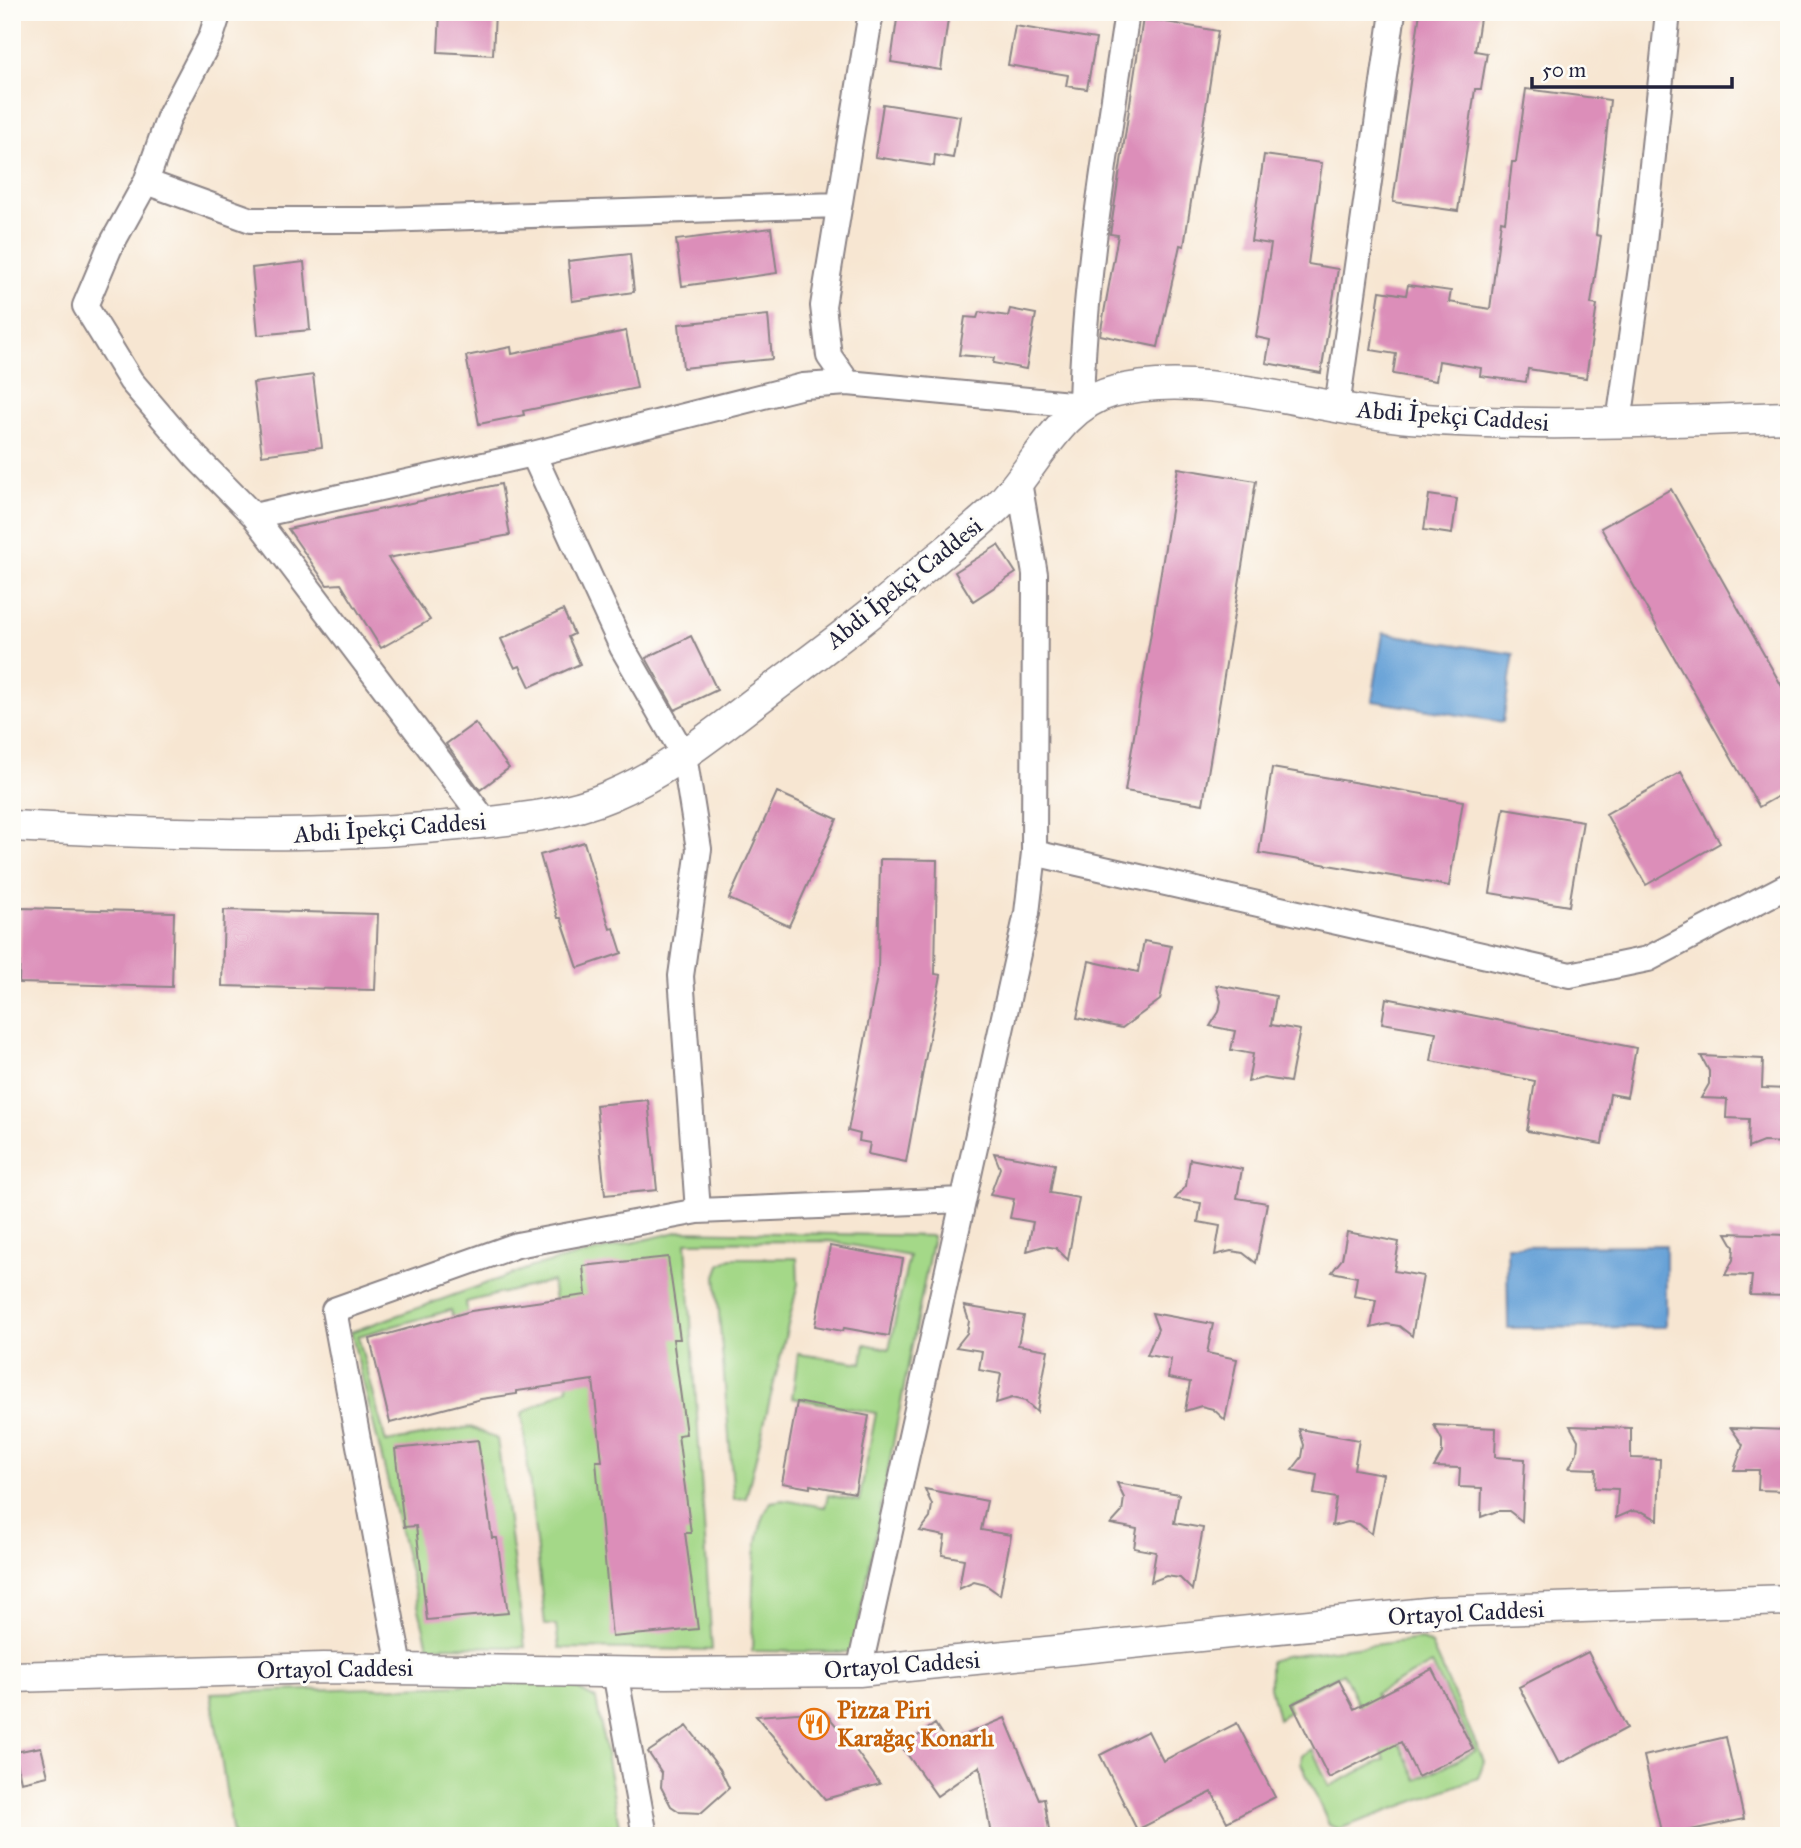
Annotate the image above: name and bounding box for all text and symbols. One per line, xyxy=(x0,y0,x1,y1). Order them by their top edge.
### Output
scale bar xyxy=(1532,46,1731,90)
text: 50 m xyxy=(1542,57,1587,83)
street label: Abdi İpekçi Caddesi xyxy=(1355,394,1551,438)
street label: Abdi İpekçi Caddesi xyxy=(819,510,989,656)
street label: Abdi İpekçi Caddesi xyxy=(292,806,488,850)
street label: Ortayol Caddesi xyxy=(1387,1594,1545,1632)
street label: Ortayol Caddesi xyxy=(823,1645,981,1685)
street label: Ortayol Caddesi xyxy=(257,1653,414,1685)
place label: Pizza Piri Karağaç Konarlı xyxy=(837,1695,994,1753)
restaurant icon: Pizza Piri Karağaç Konarlı xyxy=(797,1707,831,1741)

